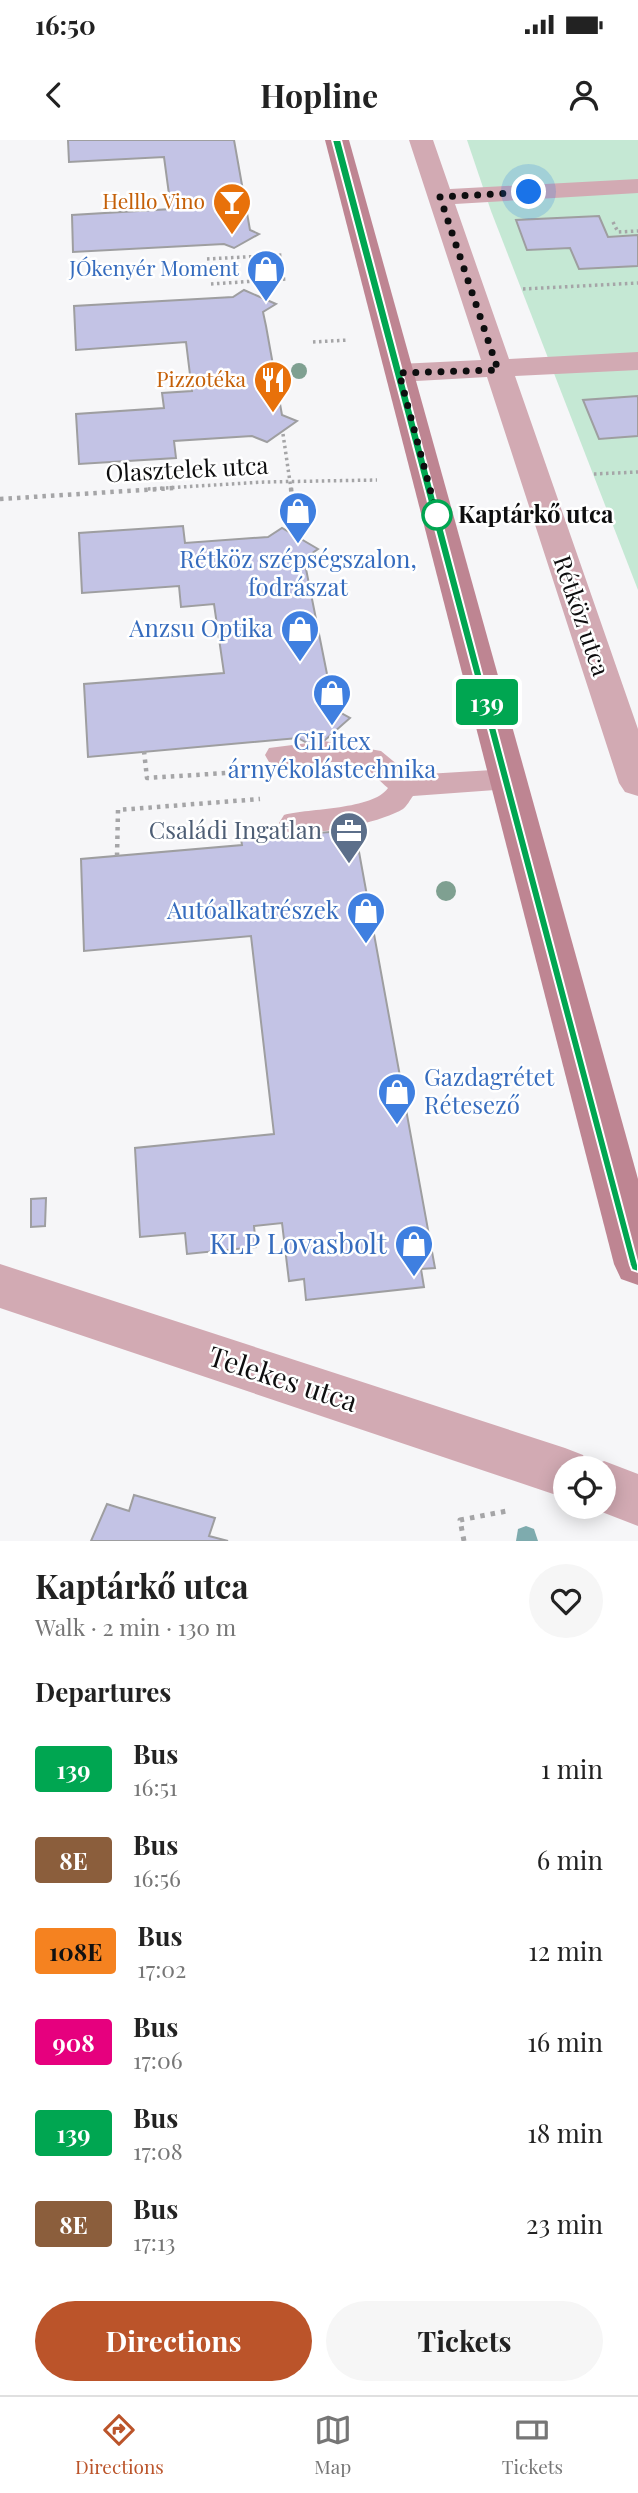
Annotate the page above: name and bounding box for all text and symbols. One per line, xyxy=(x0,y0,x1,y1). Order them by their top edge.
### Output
text: 16:50 xyxy=(35,7,96,42)
text: Hopline xyxy=(260,73,378,116)
icon: back xyxy=(35,76,73,114)
icon: person xyxy=(565,76,603,114)
your location xyxy=(511,174,546,209)
bar icon: Helllo Vino xyxy=(211,181,253,236)
place label: Helllo Vino xyxy=(102,186,205,214)
shop icon: JÓkenyér Moment xyxy=(245,248,287,303)
place label: JÓkenyér Moment xyxy=(68,253,240,281)
restaurant icon: Pizzotéka xyxy=(252,359,294,414)
place label: Pizzotéka xyxy=(156,364,247,392)
street label: Olasztelek utca xyxy=(105,448,269,488)
shop icon: Rétköz szépségszalon, fodrászat xyxy=(277,490,319,545)
place label: Kaptárkő utca xyxy=(458,497,614,529)
marker: Kaptárkő utca xyxy=(422,500,452,530)
place label: Rétköz szépségszalon, fodrászat xyxy=(179,542,417,602)
street label: Rétköz utca xyxy=(547,551,618,680)
shop icon: Anzsu Optika xyxy=(279,608,321,663)
place label: Anzsu Optika xyxy=(128,611,273,643)
shop icon: CiLitex árnyékolástechnika xyxy=(311,672,353,727)
line badge: 139 xyxy=(447,679,527,725)
text: 139 xyxy=(470,686,504,718)
place label: CiLitex árnyékolástechnika xyxy=(228,724,436,784)
office icon: Családi Ingatlan xyxy=(328,810,370,865)
place label: Családi Ingatlan xyxy=(149,813,322,845)
shop icon: Autóalkatrészek xyxy=(345,890,387,945)
place label: Autóalkatrészek xyxy=(166,893,340,925)
place label: Gazdagrétet Rétesező xyxy=(424,1060,555,1120)
shop icon: Gazdagrétet Rétesező xyxy=(376,1071,418,1126)
shop icon: KLP Lovasbolt xyxy=(393,1223,435,1278)
place label: KLP Lovasbolt xyxy=(209,1224,388,1261)
street label: Telekes utca xyxy=(204,1336,363,1419)
map controls xyxy=(553,1456,616,1519)
button: locate xyxy=(553,1456,616,1519)
text: Kaptárkő utca xyxy=(35,1563,249,1607)
button: heart xyxy=(529,1564,603,1638)
text: Walk · 2 min · 130 m xyxy=(35,1611,236,1642)
text: Departures xyxy=(35,1674,171,1709)
text: Bus xyxy=(133,1736,178,1771)
text: 1 min xyxy=(541,1751,603,1786)
text: 139 xyxy=(56,1753,91,1785)
text: 16:51 xyxy=(133,1771,178,1802)
text: Bus xyxy=(133,1827,178,1862)
text: 6 min xyxy=(537,1842,603,1877)
text: 8E xyxy=(59,1844,88,1876)
text: 16:56 xyxy=(133,1862,181,1893)
text: Bus xyxy=(137,1918,183,1953)
text: 12 min xyxy=(528,1933,603,1968)
text: 108E xyxy=(49,1935,102,1967)
text: 17:02 xyxy=(137,1953,186,1984)
text: Bus xyxy=(133,2009,178,2044)
text: 16 min xyxy=(527,2024,603,2059)
text: 908 xyxy=(52,2026,95,2058)
text: 17:06 xyxy=(133,2044,183,2075)
text: Bus xyxy=(133,2100,178,2135)
text: 18 min xyxy=(527,2115,603,2150)
text: 139 xyxy=(56,2117,91,2149)
text: 17:08 xyxy=(133,2135,183,2166)
text: Bus xyxy=(133,2191,178,2226)
text: 23 min xyxy=(526,2206,603,2241)
text: 8E xyxy=(59,2208,88,2240)
text: 17:13 xyxy=(133,2226,175,2257)
button: Directions xyxy=(35,2301,312,2381)
button: Tickets xyxy=(326,2301,603,2381)
tab: Directions xyxy=(75,2411,164,2479)
tab: Map xyxy=(314,2411,352,2479)
tab: Tickets xyxy=(502,2411,563,2479)

